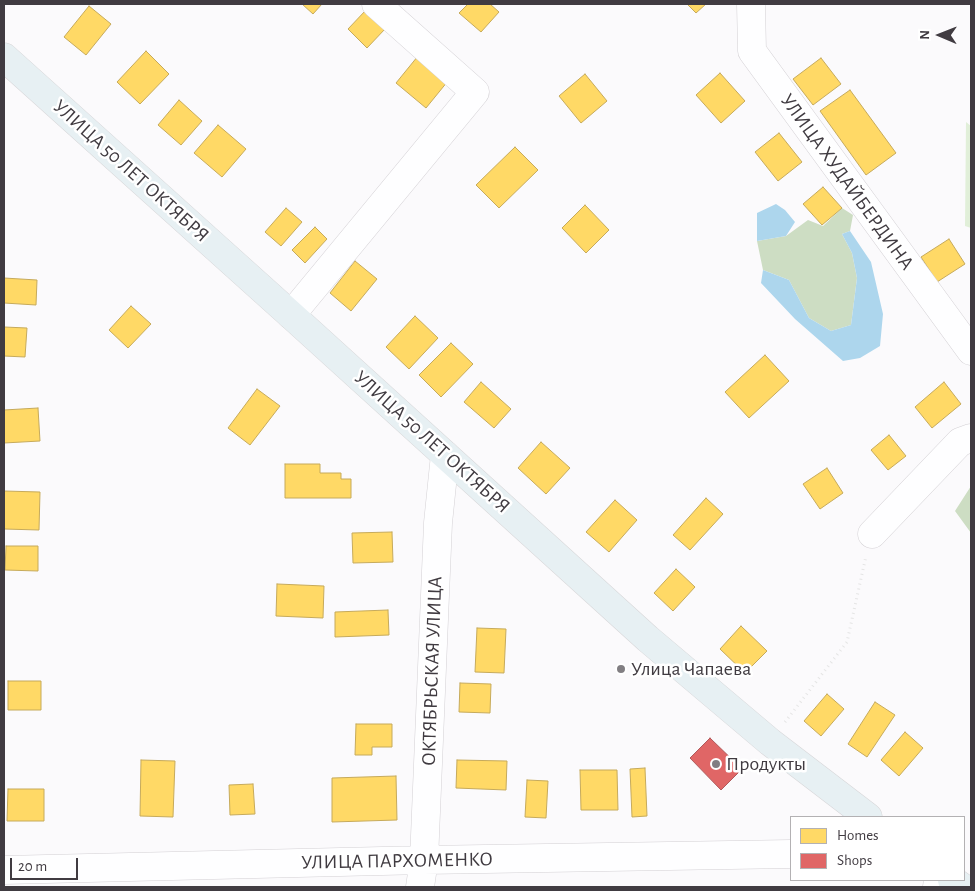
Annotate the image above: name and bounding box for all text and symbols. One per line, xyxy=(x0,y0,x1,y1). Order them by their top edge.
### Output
north arrow xyxy=(915,10,965,60)
text: N xyxy=(918,30,932,40)
street label: УЛИЦА ХУДАЙБЕРДИНА xyxy=(775,89,919,275)
street label: УЛИЦА 50 ЛЕТ ОКТЯБРЯ xyxy=(48,95,214,247)
street label: УЛИЦА 50 ЛЕТ ОКТЯБРЯ xyxy=(349,366,515,518)
street label: ОКТЯБРЬСКАЯ УЛИЦА xyxy=(417,576,447,766)
place label: Улица Чапаева xyxy=(631,657,751,681)
marker: Улица Чапаева xyxy=(615,663,627,675)
place label: Продукты xyxy=(726,752,806,776)
marker: Продукты xyxy=(710,758,722,770)
legend xyxy=(790,816,965,881)
text: Homes xyxy=(837,828,879,843)
street label: УЛИЦА ПАРХОМЕНКО xyxy=(301,847,493,875)
scale bar xyxy=(12,848,80,880)
text: Shops xyxy=(837,853,872,868)
text: 20 m xyxy=(18,859,47,874)

